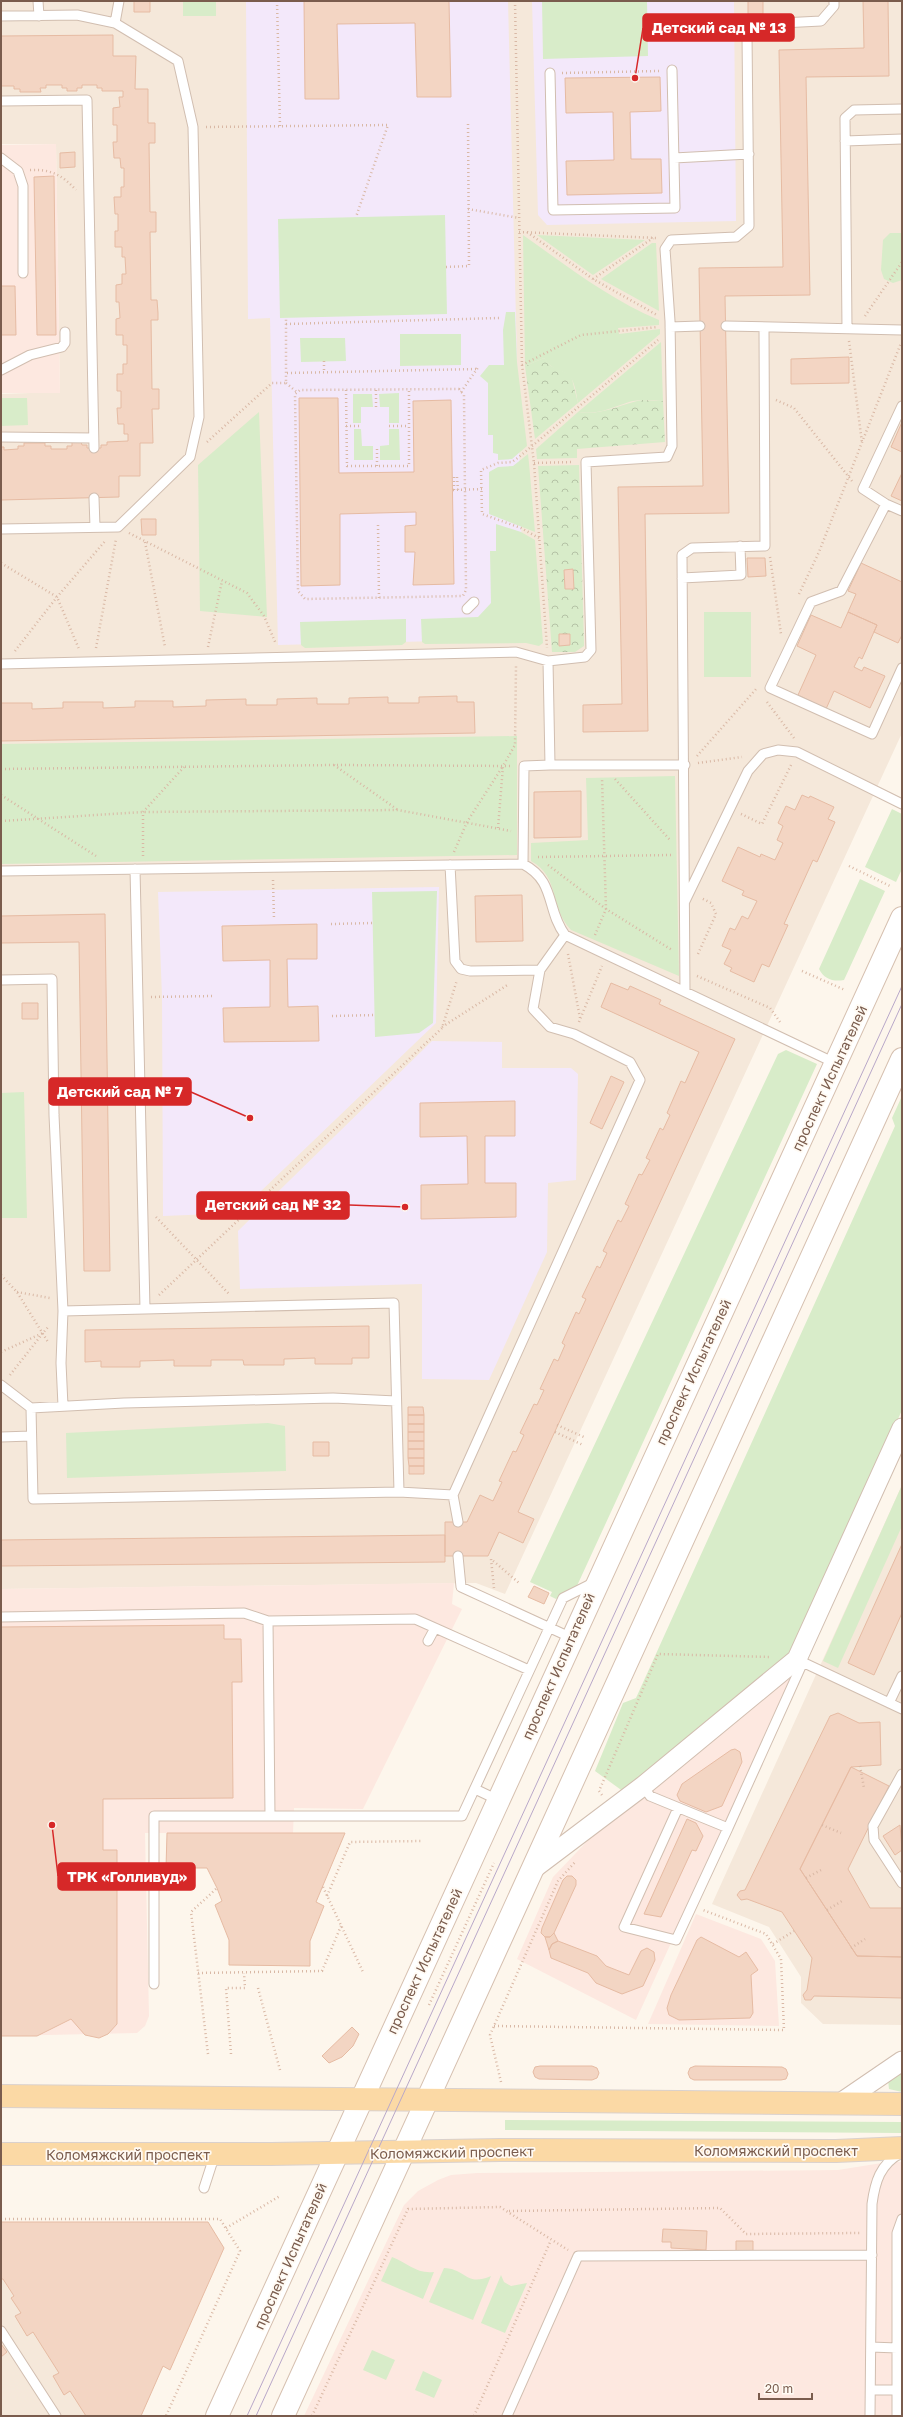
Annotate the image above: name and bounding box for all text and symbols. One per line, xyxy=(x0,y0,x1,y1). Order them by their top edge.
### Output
callout: Детский сад № 13 xyxy=(643,14,794,41)
text: Детский сад № 13 xyxy=(652,18,786,36)
street label: проспект Испытателей xyxy=(788,1002,870,1154)
callout: Детский сад № 7 xyxy=(49,1078,191,1105)
text: Детский сад № 7 xyxy=(57,1082,183,1100)
callout: Детский сад № 32 xyxy=(197,1192,349,1219)
text: Детский сад № 32 xyxy=(205,1195,341,1213)
street label: проспект Испытателей xyxy=(652,1296,734,1448)
street label: проспект Испытателей xyxy=(518,1590,598,1742)
callout: ТРК «Голливуд» xyxy=(58,1863,195,1890)
text: ТРК «Голливуд» xyxy=(67,1867,187,1885)
street label: проспект Испытателей xyxy=(383,1885,465,2037)
street label: Коломяжский проспект xyxy=(370,2142,534,2162)
street label: Коломяжский проспект xyxy=(694,2142,858,2159)
street label: Коломяжский проспект xyxy=(46,2146,210,2163)
street label: проспект Испытателей xyxy=(250,2180,330,2332)
scale bar xyxy=(759,2375,812,2401)
text: 20 m xyxy=(765,2381,793,2396)

